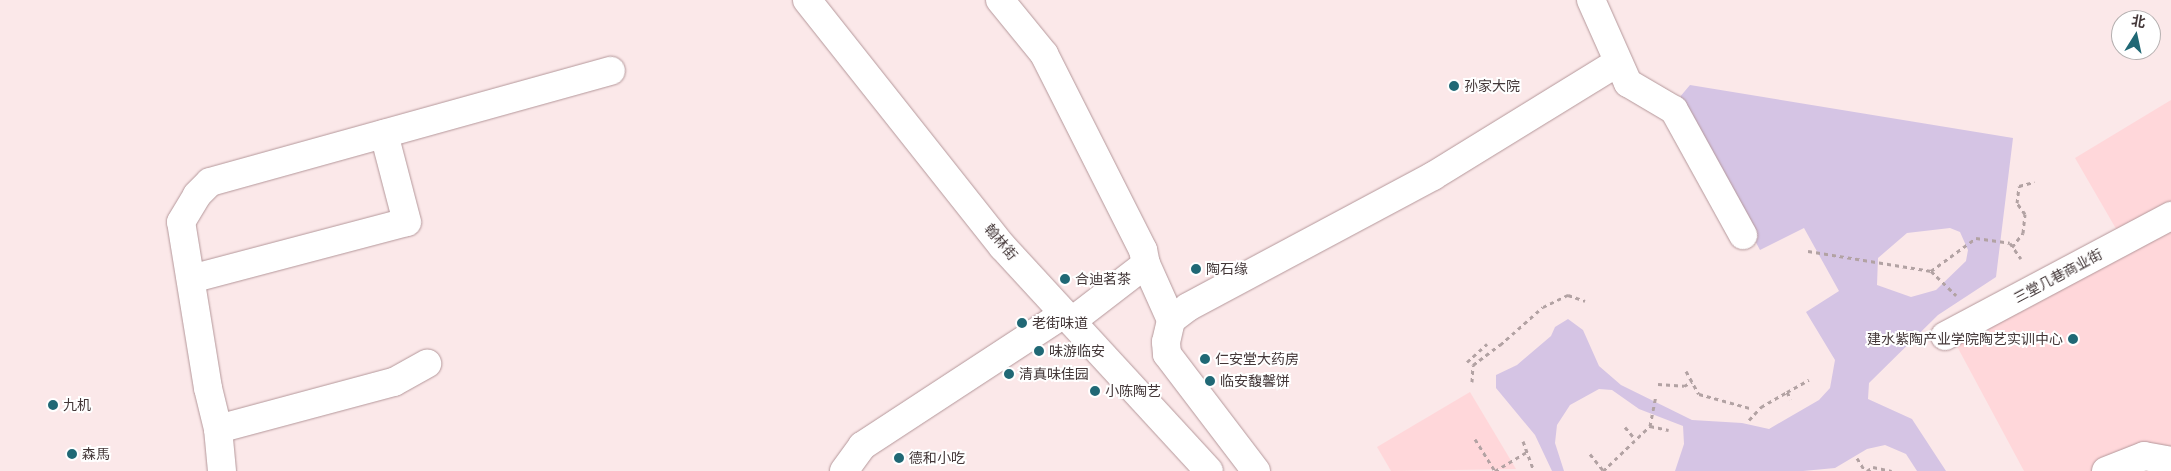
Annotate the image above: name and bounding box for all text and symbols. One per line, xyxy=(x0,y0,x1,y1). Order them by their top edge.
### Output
north arrow xyxy=(2111,10,2161,60)
text: 北 xyxy=(2130,11,2147,31)
place label: 孙家大院 xyxy=(1464,78,1520,94)
marker: 孙家大院 xyxy=(1448,80,1460,92)
street label: 翰林街 xyxy=(981,221,1021,263)
street label: 三堂几巷商业街 xyxy=(2011,246,2105,306)
place label: 陶石缘 xyxy=(1206,261,1248,277)
marker: 陶石缘 xyxy=(1190,263,1202,275)
place label: 合迪茗茶 xyxy=(1075,271,1131,287)
marker: 合迪茗茶 xyxy=(1059,273,1071,285)
place label: 老街味道 xyxy=(1032,315,1088,331)
marker: 老街味道 xyxy=(1016,317,1028,329)
place label: 建水紫陶产业学院陶艺实训中心 xyxy=(1867,331,2063,347)
marker: 建水紫陶产业学院陶艺实训中心 xyxy=(2067,333,2079,345)
place label: 味游临安 xyxy=(1049,343,1105,359)
marker: 味游临安 xyxy=(1033,345,1045,357)
place label: 仁安堂大药房 xyxy=(1215,351,1299,367)
marker: 仁安堂大药房 xyxy=(1199,353,1211,365)
place label: 清真味佳园 xyxy=(1019,366,1089,382)
marker: 清真味佳园 xyxy=(1003,368,1015,380)
place label: 临安馥馨饼 xyxy=(1220,373,1290,389)
marker: 临安馥馨饼 xyxy=(1204,375,1216,387)
place label: 小陈陶艺 xyxy=(1105,383,1161,399)
marker: 小陈陶艺 xyxy=(1089,385,1101,397)
place label: 九机 xyxy=(63,397,91,413)
marker: 九机 xyxy=(47,399,59,411)
place label: 森馬 xyxy=(82,446,110,462)
marker: 森馬 xyxy=(66,448,78,460)
place label: 德和小吃 xyxy=(909,450,965,466)
marker: 德和小吃 xyxy=(893,452,905,464)

